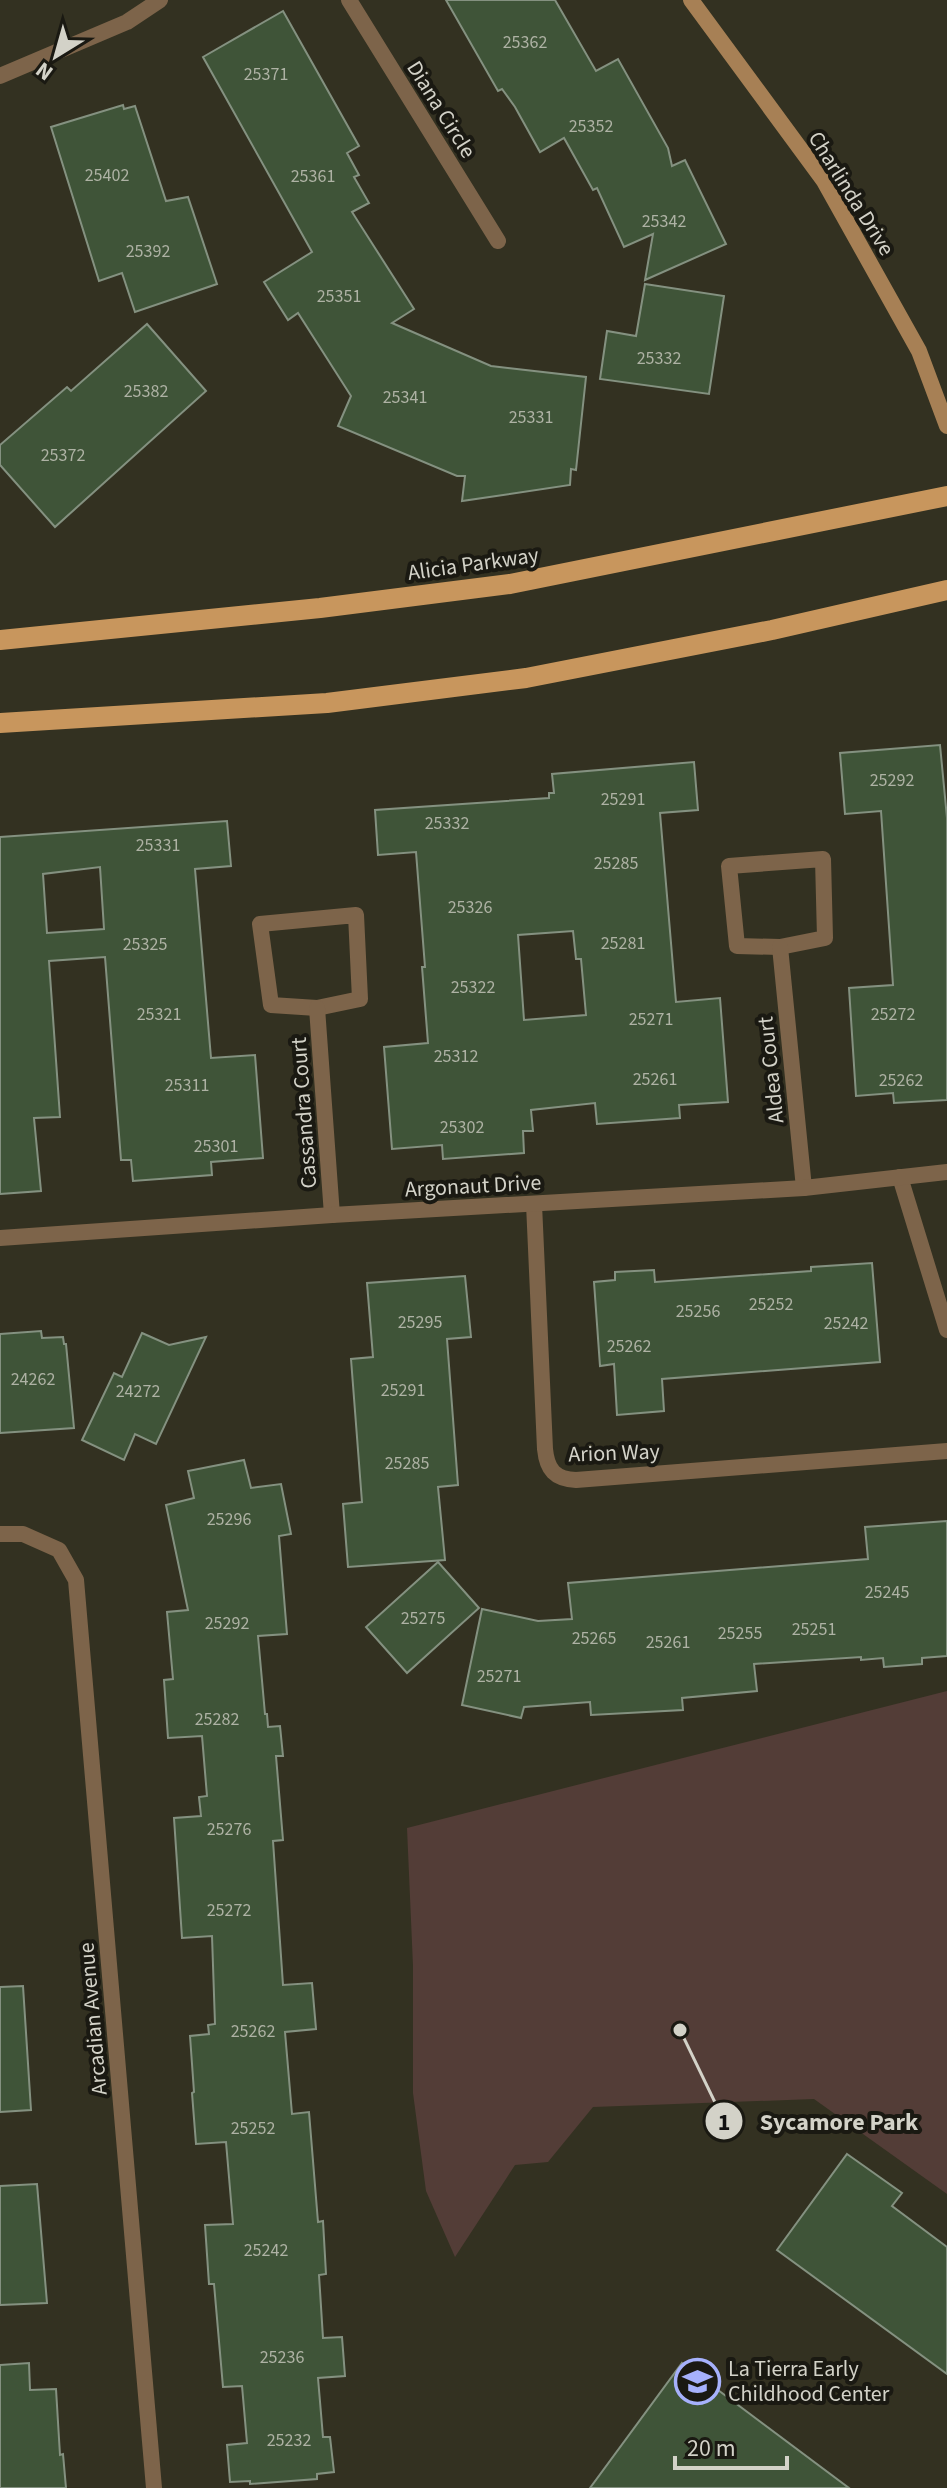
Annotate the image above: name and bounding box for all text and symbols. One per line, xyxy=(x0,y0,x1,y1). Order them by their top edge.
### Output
north arrow xyxy=(16,16,96,96)
house number: 25362 xyxy=(503,30,547,55)
text: N xyxy=(29,54,60,88)
street label: Diana Circle xyxy=(399,55,484,165)
house number: 25371 xyxy=(244,62,288,87)
house number: 25352 xyxy=(569,114,613,139)
street label: Charlinda Drive xyxy=(800,125,902,262)
house number: 25402 xyxy=(85,163,129,188)
house number: 25361 xyxy=(291,164,335,189)
house number: 25342 xyxy=(642,209,686,234)
house number: 25392 xyxy=(126,239,170,264)
house number: 25351 xyxy=(317,284,361,309)
house number: 25332 xyxy=(637,346,681,371)
house number: 25382 xyxy=(124,379,168,404)
house number: 25341 xyxy=(383,385,427,410)
house number: 25331 xyxy=(509,405,553,430)
house number: 25372 xyxy=(41,443,85,468)
street label: Alicia Parkway xyxy=(406,539,541,589)
house number: 25292 xyxy=(870,768,914,793)
house number: 25291 xyxy=(601,787,645,812)
house number: 25332 xyxy=(425,811,469,836)
house number: 25331 xyxy=(136,833,180,858)
house number: 25285 xyxy=(594,851,638,876)
house number: 25326 xyxy=(448,895,492,920)
house number: 25281 xyxy=(601,931,645,956)
house number: 25325 xyxy=(123,932,167,957)
house number: 25322 xyxy=(451,975,495,1000)
house number: 25321 xyxy=(137,1002,181,1027)
house number: 25272 xyxy=(871,1002,915,1027)
house number: 25271 xyxy=(629,1007,673,1032)
street label: Aldea Court xyxy=(749,1014,793,1125)
street label: Cassandra Court xyxy=(283,1036,325,1190)
house number: 25312 xyxy=(434,1044,478,1069)
house number: 25261 xyxy=(633,1067,677,1092)
house number: 25262 xyxy=(879,1068,923,1093)
house number: 25311 xyxy=(165,1073,209,1098)
house number: 25302 xyxy=(440,1115,484,1140)
house number: 25301 xyxy=(194,1134,238,1159)
street label: Argonaut Drive xyxy=(404,1166,542,1206)
house number: 25252 xyxy=(749,1292,793,1317)
house number: 25256 xyxy=(676,1299,720,1324)
house number: 25295 xyxy=(398,1310,442,1335)
house number: 25242 xyxy=(824,1311,868,1336)
house number: 25262 xyxy=(607,1334,651,1359)
house number: 24262 xyxy=(11,1367,55,1392)
house number: 25291 xyxy=(381,1378,425,1403)
house number: 24272 xyxy=(116,1379,160,1404)
street label: Arion Way xyxy=(568,1435,661,1471)
house number: 25285 xyxy=(385,1451,429,1476)
house number: 25296 xyxy=(207,1507,251,1532)
house number: 25245 xyxy=(865,1580,909,1605)
house number: 25275 xyxy=(401,1606,445,1631)
house number: 25292 xyxy=(205,1611,249,1636)
house number: 25251 xyxy=(792,1617,836,1642)
house number: 25255 xyxy=(718,1621,762,1646)
house number: 25265 xyxy=(572,1626,616,1651)
house number: 25261 xyxy=(646,1630,690,1655)
house number: 25271 xyxy=(477,1664,521,1689)
house number: 25282 xyxy=(195,1707,239,1732)
house number: 25276 xyxy=(207,1817,251,1842)
house number: 25272 xyxy=(207,1898,251,1923)
street label: Arcadian Avenue xyxy=(70,1941,116,2097)
house number: 25262 xyxy=(231,2019,275,2044)
callout: Sycamore Park xyxy=(704,2097,935,2145)
text: 1 xyxy=(718,2105,730,2140)
text: Sycamore Park xyxy=(760,2105,919,2140)
house number: 25252 xyxy=(231,2116,275,2141)
house number: 25242 xyxy=(244,2238,288,2263)
house number: 25236 xyxy=(260,2345,304,2370)
place label: La Tierra Early Childhood Center xyxy=(728,2353,890,2410)
school or university icon: La Tierra Early Childhood Center xyxy=(673,2357,721,2405)
scale bar xyxy=(675,2420,787,2470)
house number: 25232 xyxy=(267,2428,311,2453)
text: 20 m xyxy=(687,2431,736,2466)

